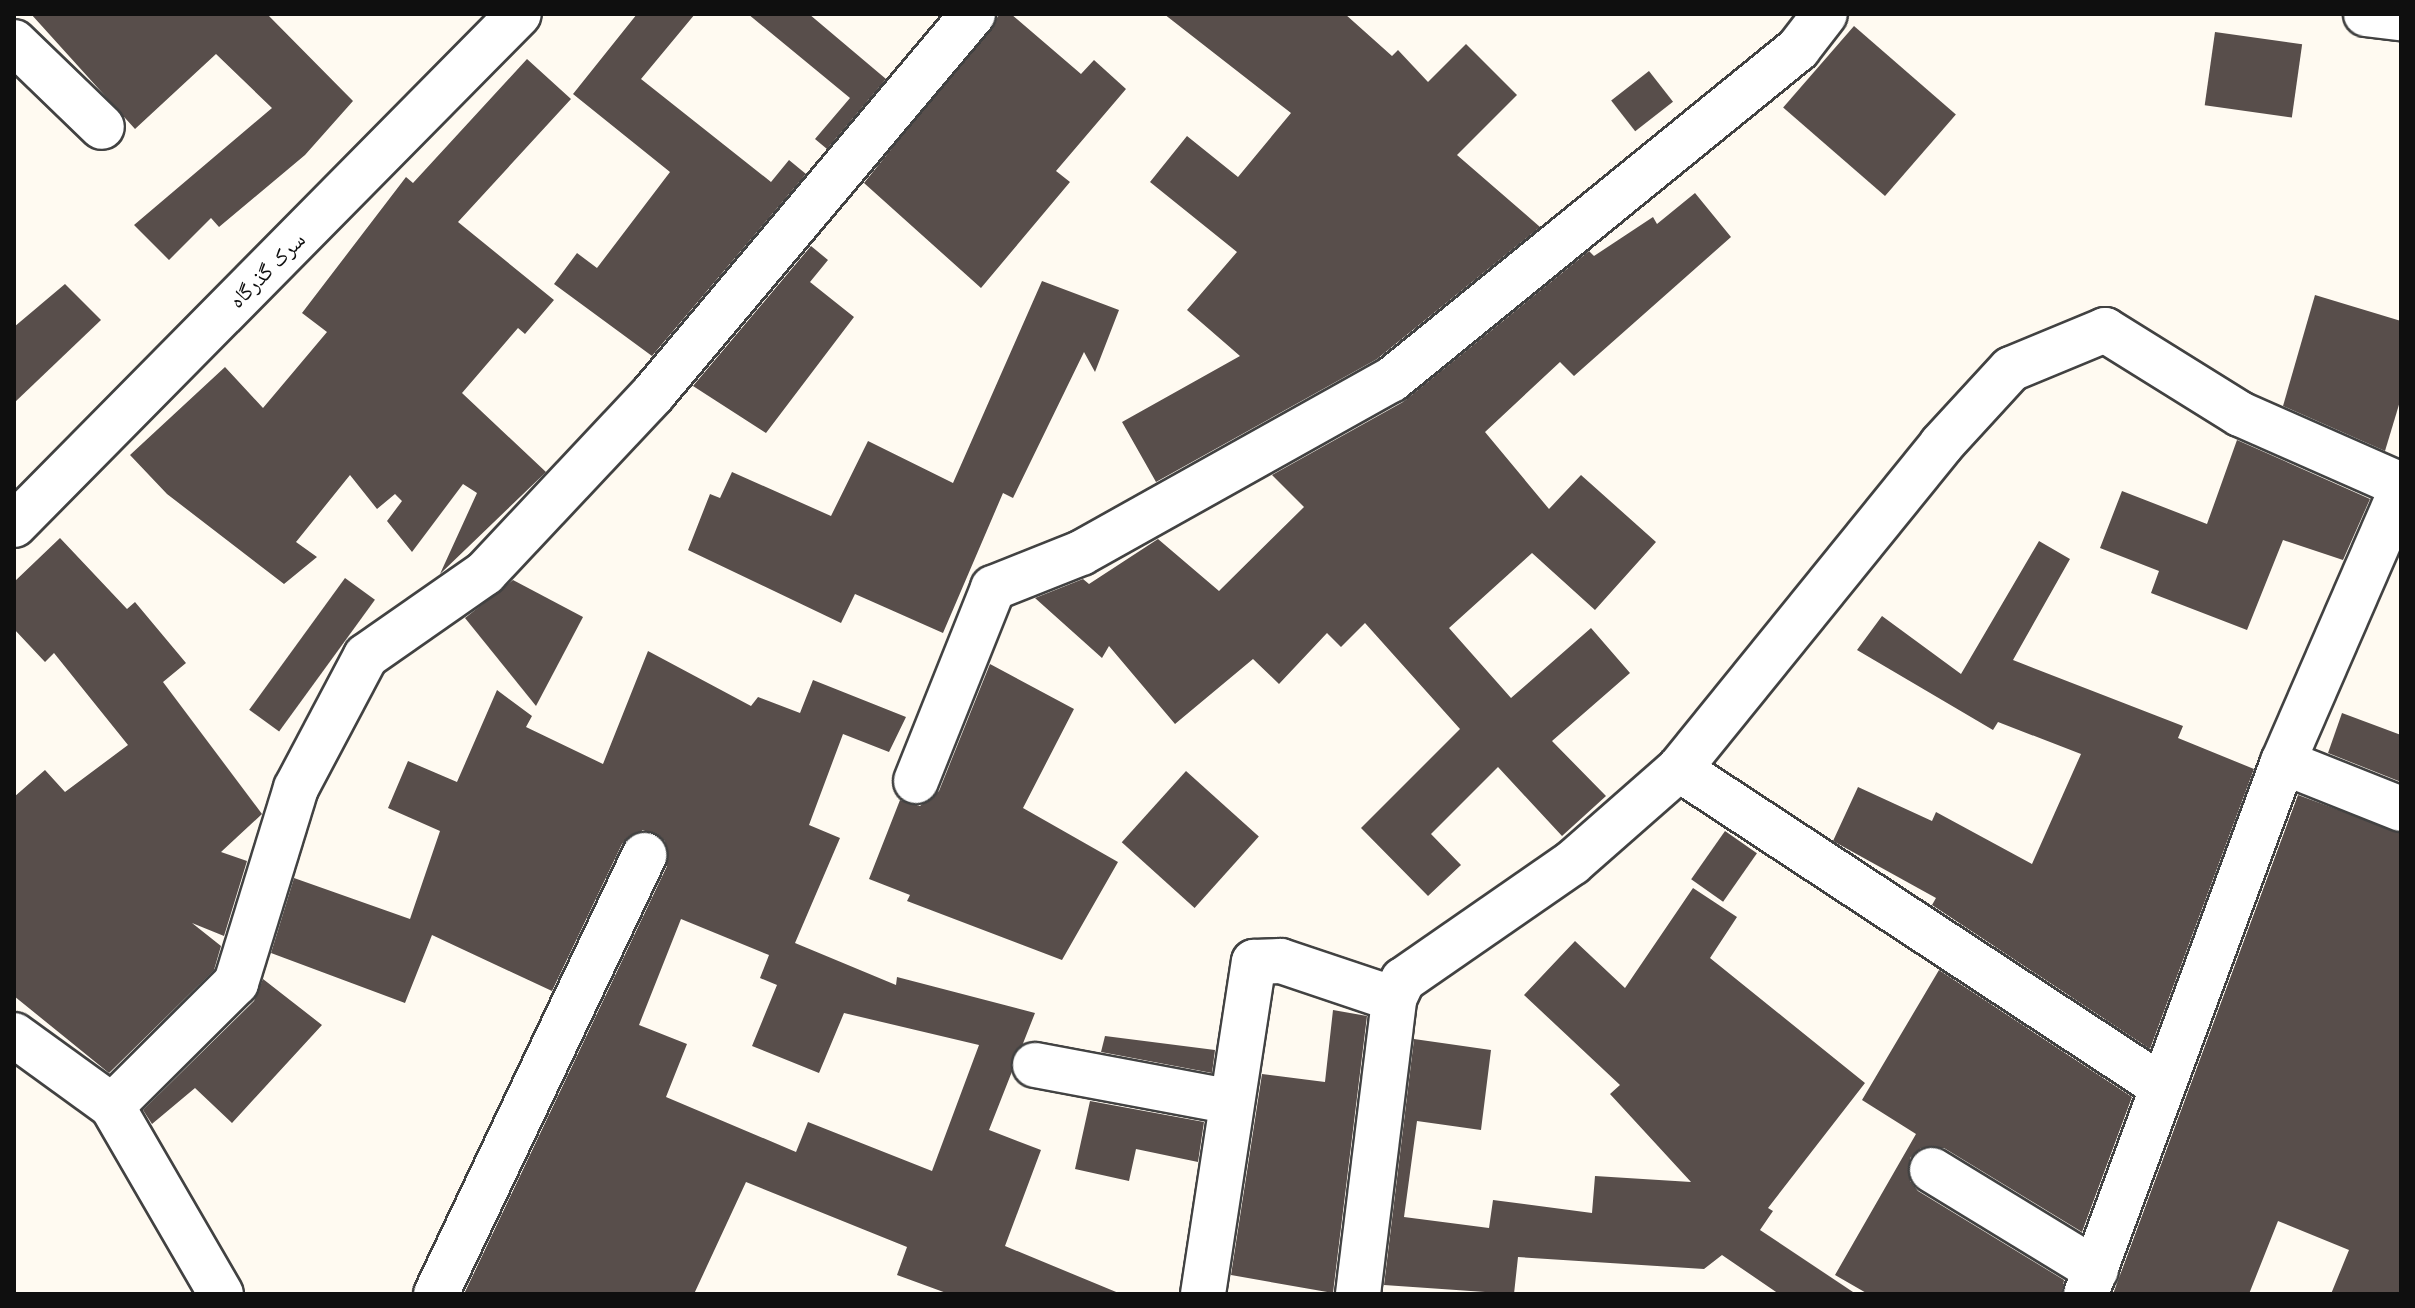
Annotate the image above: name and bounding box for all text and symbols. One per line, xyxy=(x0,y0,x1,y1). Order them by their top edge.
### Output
street label: سرک گذرگاه xyxy=(223,226,311,314)

